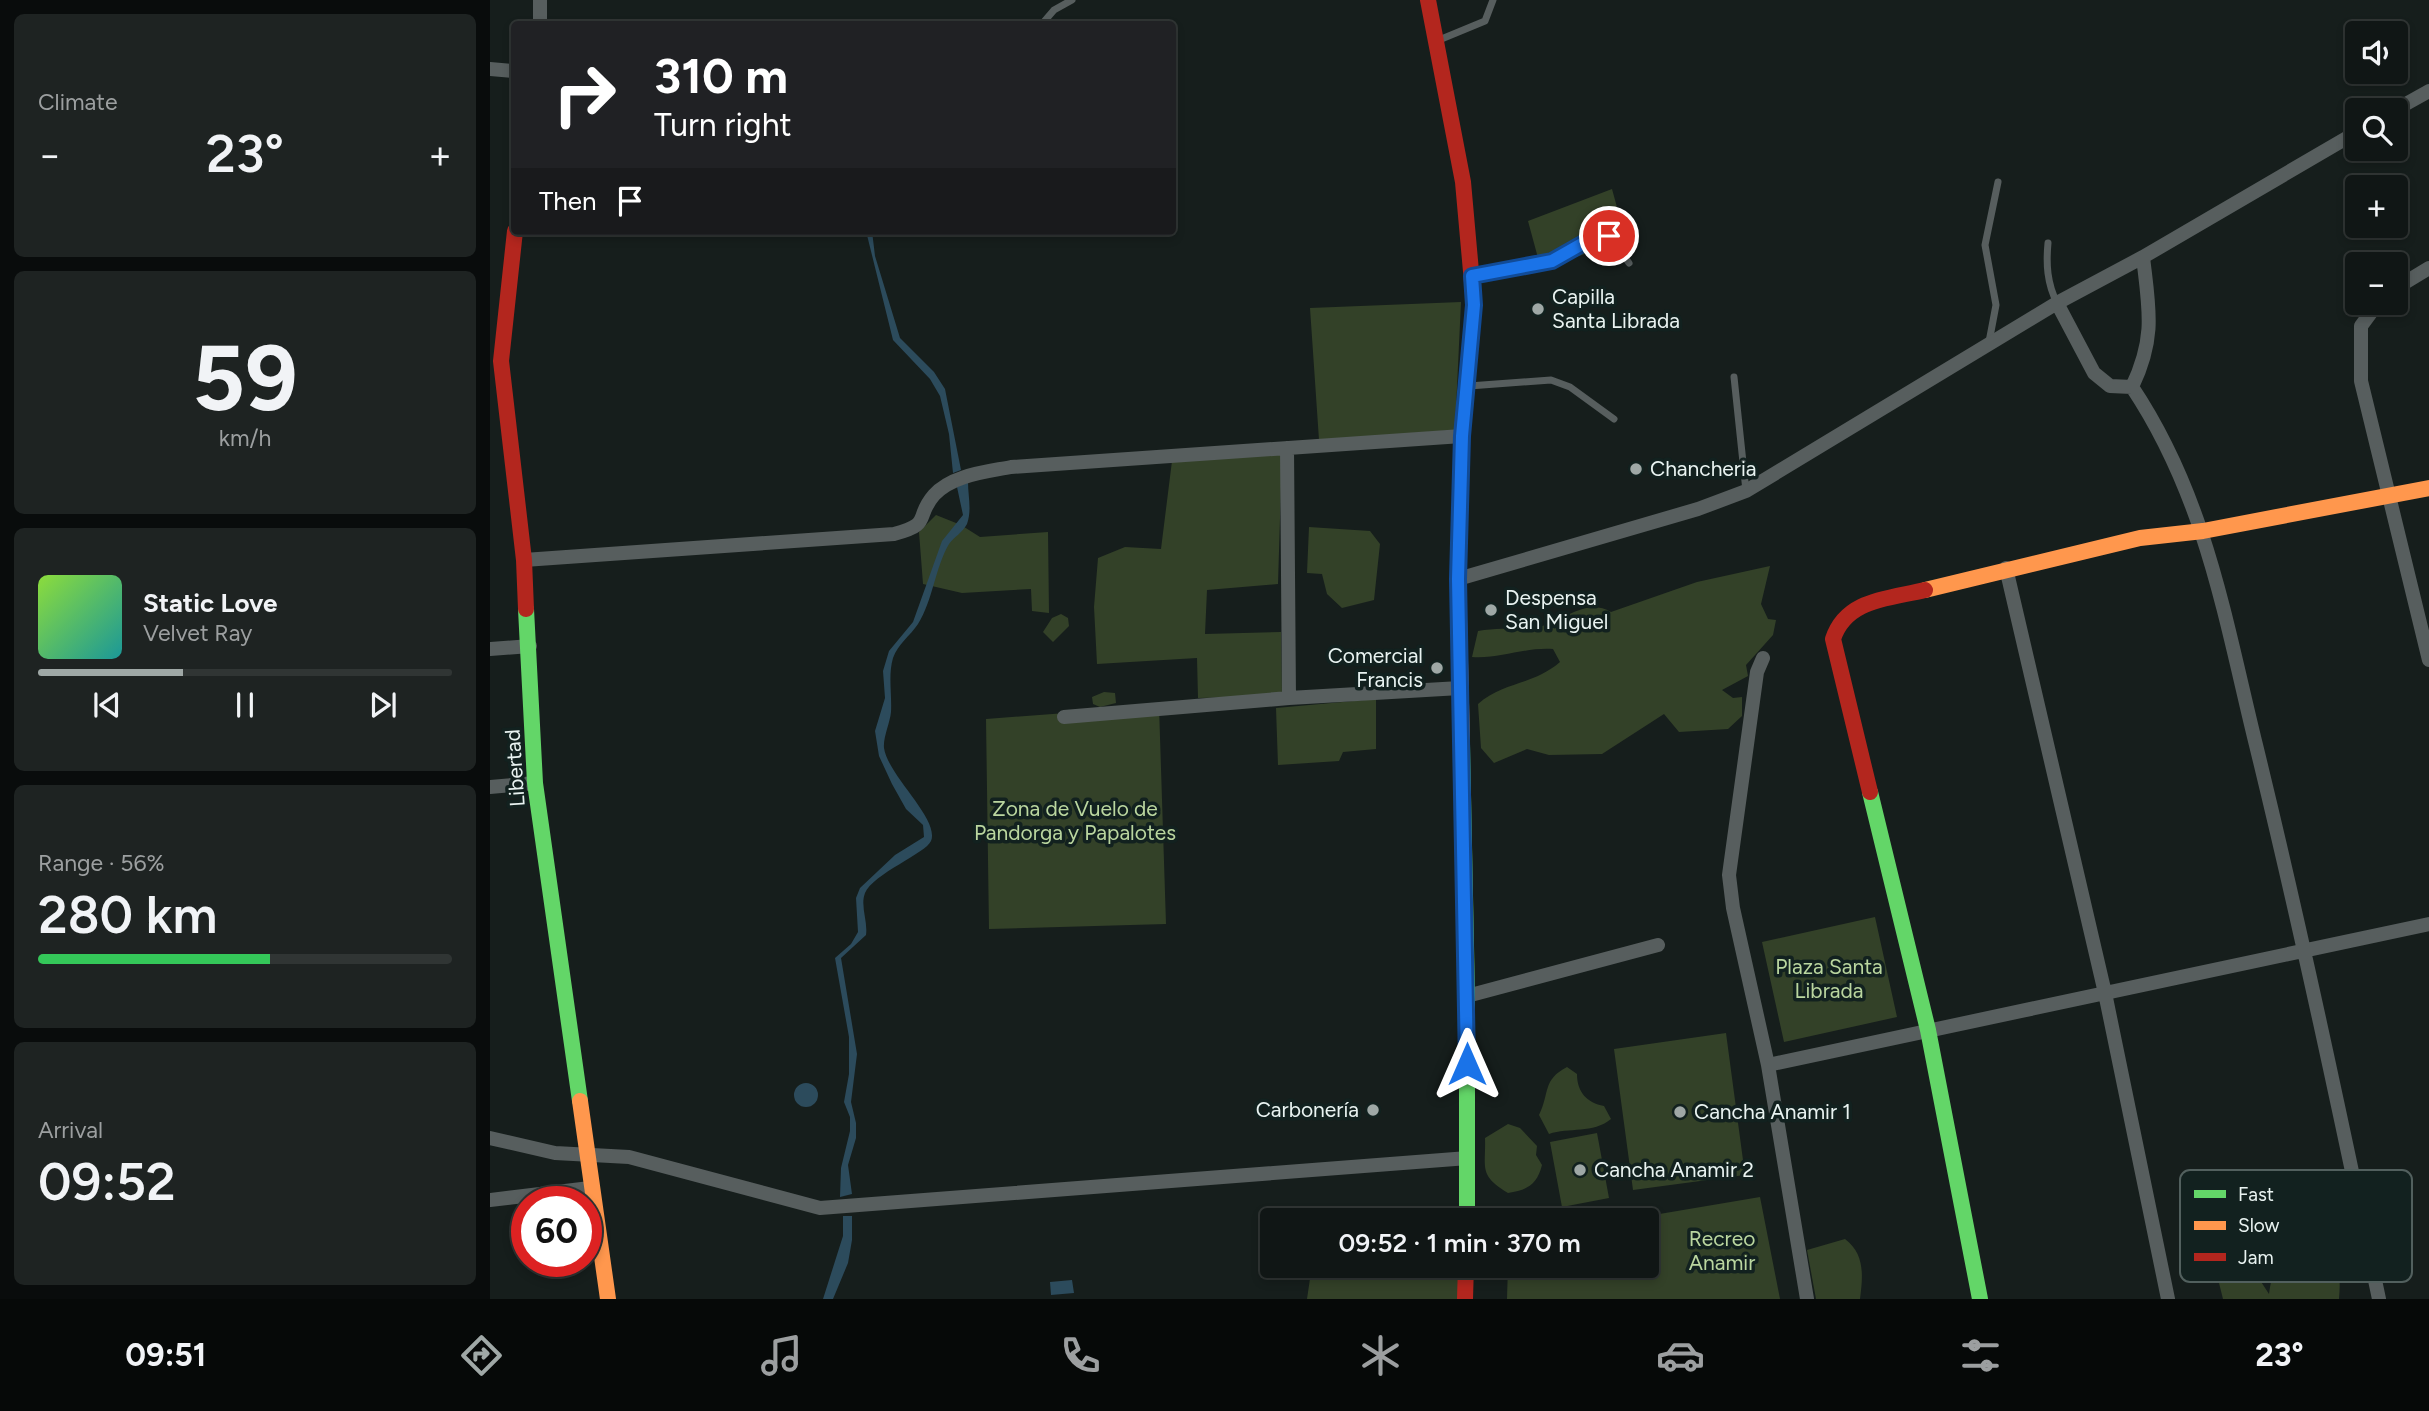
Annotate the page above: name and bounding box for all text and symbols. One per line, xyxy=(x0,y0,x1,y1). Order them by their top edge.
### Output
map controls xyxy=(2345,21,2408,315)
button: sound xyxy=(2345,21,2408,84)
text: 310 m xyxy=(654,46,788,105)
icon: right xyxy=(539,49,630,140)
text: Climate xyxy=(38,88,117,116)
button: search xyxy=(2345,98,2408,161)
text: Turn right xyxy=(654,106,792,144)
text: 23° xyxy=(206,123,284,185)
text: − xyxy=(38,132,62,178)
text: + xyxy=(428,132,452,178)
button: + xyxy=(2345,175,2408,238)
icon: arrive xyxy=(611,182,649,220)
text: Then xyxy=(539,185,597,217)
pin xyxy=(1579,206,1639,266)
icon: arrive xyxy=(1590,217,1628,255)
button: − xyxy=(2345,252,2408,315)
place label: Capilla Santa Librada xyxy=(1552,284,1680,333)
marker: Capilla Santa Librada xyxy=(1530,301,1546,317)
text: 59 xyxy=(192,324,298,433)
text: km/h xyxy=(219,424,271,452)
place label: Chancheria xyxy=(1650,456,1757,481)
marker: Chancheria xyxy=(1628,461,1644,477)
place label: Despensa San Miguel xyxy=(1505,585,1608,634)
text: Static Love xyxy=(143,587,277,619)
marker: Despensa San Miguel xyxy=(1483,602,1499,618)
text: Velvet Ray xyxy=(143,619,252,647)
place label: Comercial Francis xyxy=(1328,643,1423,692)
marker: Comercial Francis xyxy=(1429,660,1445,676)
icon: previous xyxy=(88,686,126,724)
icon: pause xyxy=(226,686,264,724)
icon: next xyxy=(364,686,402,724)
street label: Libertad xyxy=(499,728,530,808)
park label: Zona de Vuelo de Pandorga y Papalotes xyxy=(974,796,1176,845)
text: Range · 56% xyxy=(38,849,165,877)
text: 280 km xyxy=(38,884,217,946)
park label: Plaza Santa Librada xyxy=(1775,954,1883,1003)
position arrow xyxy=(1430,1027,1504,1101)
place label: Carbonería xyxy=(1256,1097,1359,1122)
place label: Cancha Anamir 1 xyxy=(1694,1099,1851,1124)
marker: Carbonería xyxy=(1365,1102,1381,1118)
marker: Cancha Anamir 1 xyxy=(1672,1104,1688,1120)
text: Arrival xyxy=(38,1116,103,1144)
text: 09:52 xyxy=(38,1151,176,1213)
place label: Cancha Anamir 2 xyxy=(1594,1157,1754,1182)
marker: Cancha Anamir 2 xyxy=(1572,1162,1588,1178)
legend xyxy=(2180,1170,2412,1282)
text: Fast xyxy=(2238,1183,2274,1206)
speed limit sign: 60 xyxy=(511,1186,602,1277)
text: Slow xyxy=(2238,1214,2280,1237)
park label: Recreo Anamir xyxy=(1689,1226,1755,1275)
text: 09:52 · 1 min · 370 m xyxy=(1338,1227,1581,1259)
text: Jam xyxy=(2238,1246,2274,1269)
icon: directions xyxy=(457,1331,506,1380)
icon: music xyxy=(757,1331,806,1380)
icon: phone xyxy=(1056,1331,1105,1380)
icon: climate xyxy=(1356,1331,1405,1380)
icon: car xyxy=(1656,1331,1705,1380)
icon: filters xyxy=(1956,1331,2005,1380)
text: 09:51 xyxy=(125,1336,206,1374)
text: 23° xyxy=(2255,1336,2304,1374)

